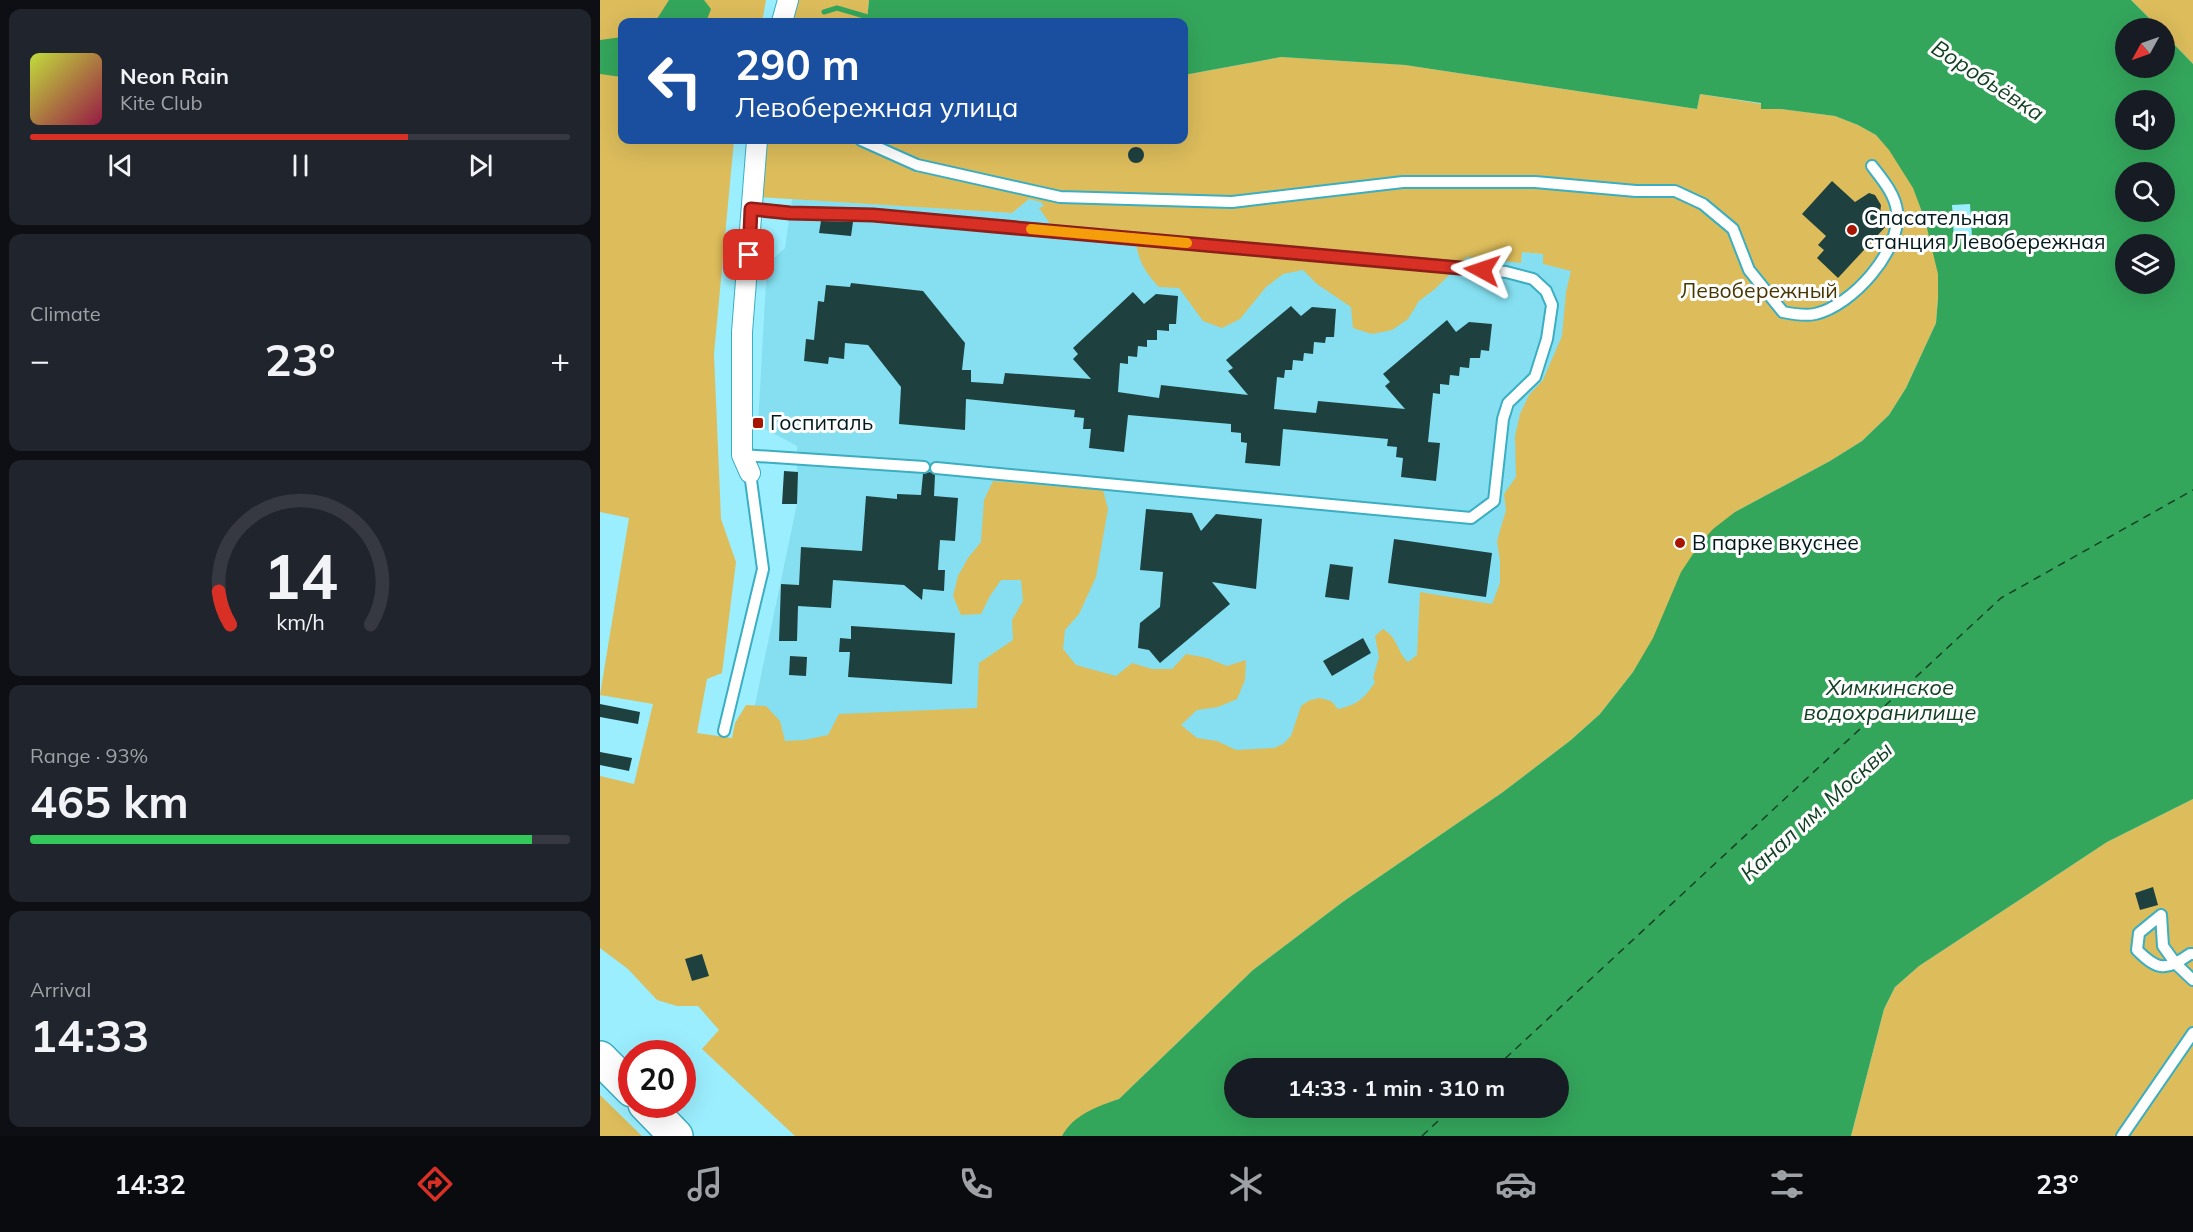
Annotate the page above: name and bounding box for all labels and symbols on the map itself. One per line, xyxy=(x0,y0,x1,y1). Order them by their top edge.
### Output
north arrow xyxy=(2115,18,2175,78)
water label: Воробьёвка xyxy=(1926,33,2050,127)
place label: Спасательная станция Левобережная xyxy=(1864,204,2106,254)
marker: Спасательная станция Левобережная xyxy=(1845,223,1859,237)
pin xyxy=(723,229,774,280)
position arrow xyxy=(1450,238,1514,302)
park label: Левобережный xyxy=(1680,277,1838,303)
place label: Госпиталь xyxy=(770,409,873,435)
marker: Госпиталь xyxy=(751,416,765,430)
place label: В парке вкуснее xyxy=(1692,529,1859,555)
marker: В парке вкуснее xyxy=(1673,536,1687,550)
water label: Химкинское водохранилище xyxy=(1804,673,1976,726)
water label: Канал им. Москвы xyxy=(1734,735,1898,887)
speed limit sign: 20 xyxy=(618,1040,696,1118)

